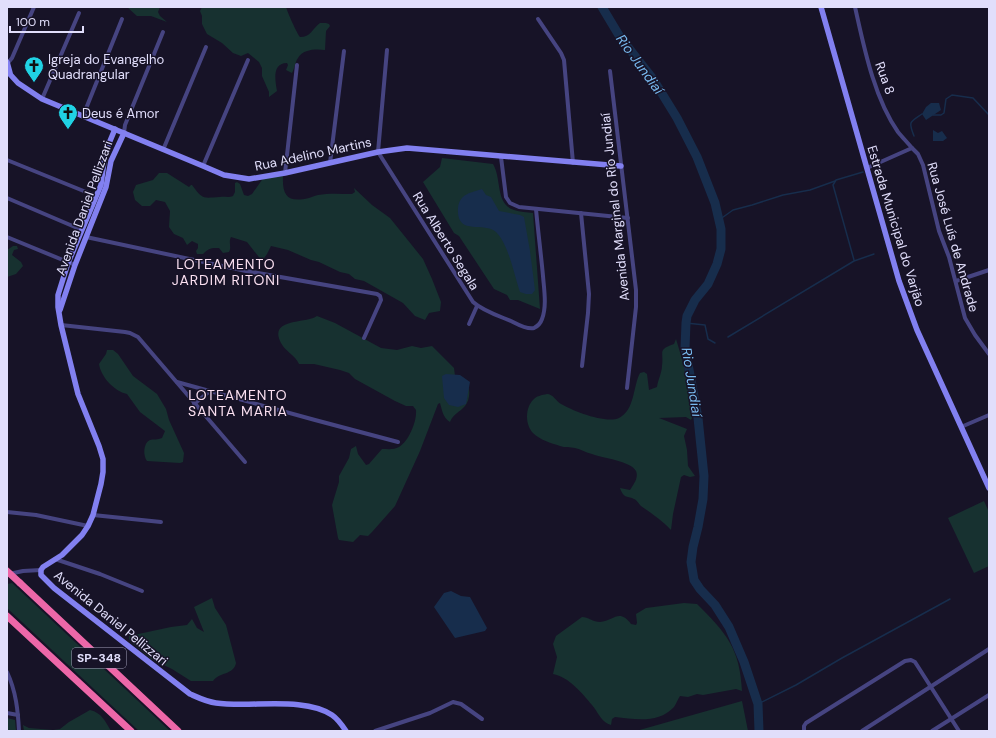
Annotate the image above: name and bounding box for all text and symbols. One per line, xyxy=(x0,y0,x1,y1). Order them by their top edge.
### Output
scale bar xyxy=(10,8,83,34)
text: 100 m xyxy=(16,14,50,30)
water label: Rio Jundiaí xyxy=(612,30,669,99)
place label: Igreja do Evangelho Quadrangular xyxy=(48,51,164,83)
church icon: Igreja do Evangelho Quadrangular xyxy=(23,55,45,83)
street label: Rua 8 xyxy=(871,59,899,97)
church icon: Deus é Amor xyxy=(57,102,79,130)
place label: Deus é Amor xyxy=(82,105,160,122)
street label: Avenida Marginal do Rio Jundiaí xyxy=(597,112,633,302)
street label: Rua Adelino Martins xyxy=(253,133,373,175)
street label: Avenida Daniel Pellizzari xyxy=(52,138,116,278)
street label: Estrada Municipal do Varjão xyxy=(863,143,929,309)
street label: Rua José Luís de Andrade xyxy=(923,160,983,314)
street label: Rua Alberto Segala xyxy=(409,189,483,293)
district label: LOTEAMENTO JARDIM RITONI xyxy=(172,255,280,289)
water label: Rio Jundiaí xyxy=(678,346,707,420)
district label: LOTEAMENTO SANTA MARIA xyxy=(188,386,288,420)
street label: Avenida Daniel Pellizzari xyxy=(51,567,171,669)
road number: SP-348 xyxy=(72,648,126,668)

